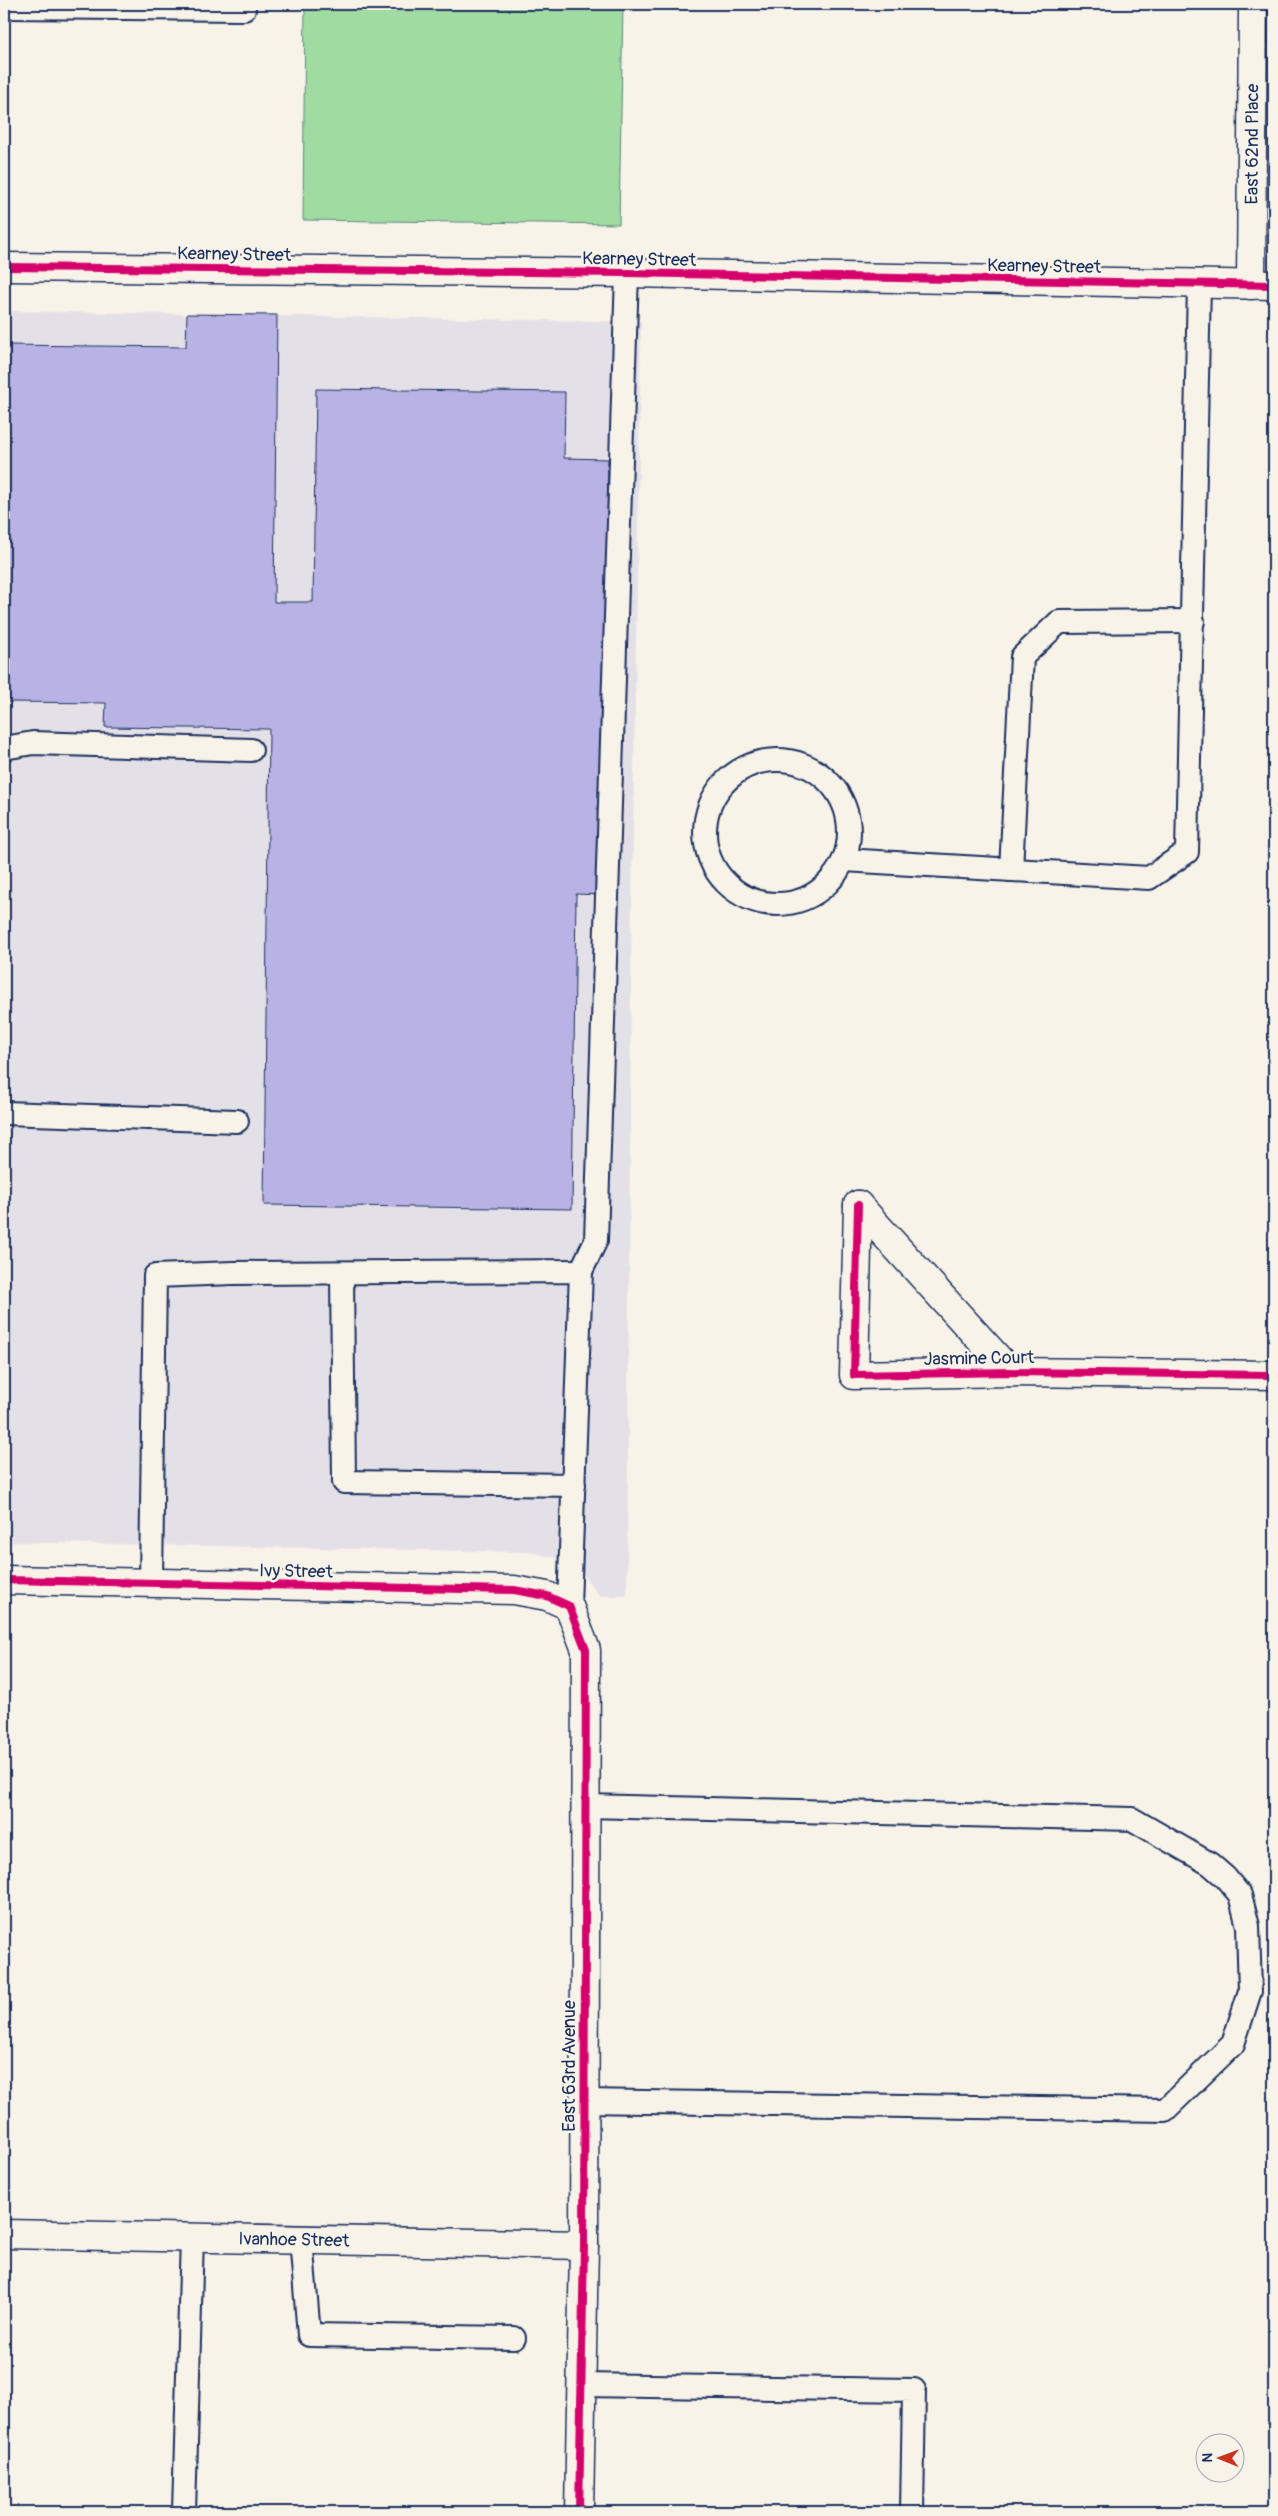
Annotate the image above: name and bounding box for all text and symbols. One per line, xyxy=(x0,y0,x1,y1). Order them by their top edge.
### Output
street label: East 62nd Place xyxy=(1241,83,1264,205)
street label: Kearney Street xyxy=(177,242,292,267)
street label: Kearney Street xyxy=(582,247,697,272)
street label: Kearney Street xyxy=(987,254,1102,279)
street label: Jasmine Court xyxy=(924,1346,1035,1371)
street label: Ivy Street xyxy=(259,1559,334,1584)
street label: East 63rd Avenue xyxy=(558,2000,581,2132)
street label: Ivanhoe Street xyxy=(238,2227,350,2253)
north arrow xyxy=(1196,2434,1246,2484)
text: N xyxy=(1199,2453,1216,2463)

